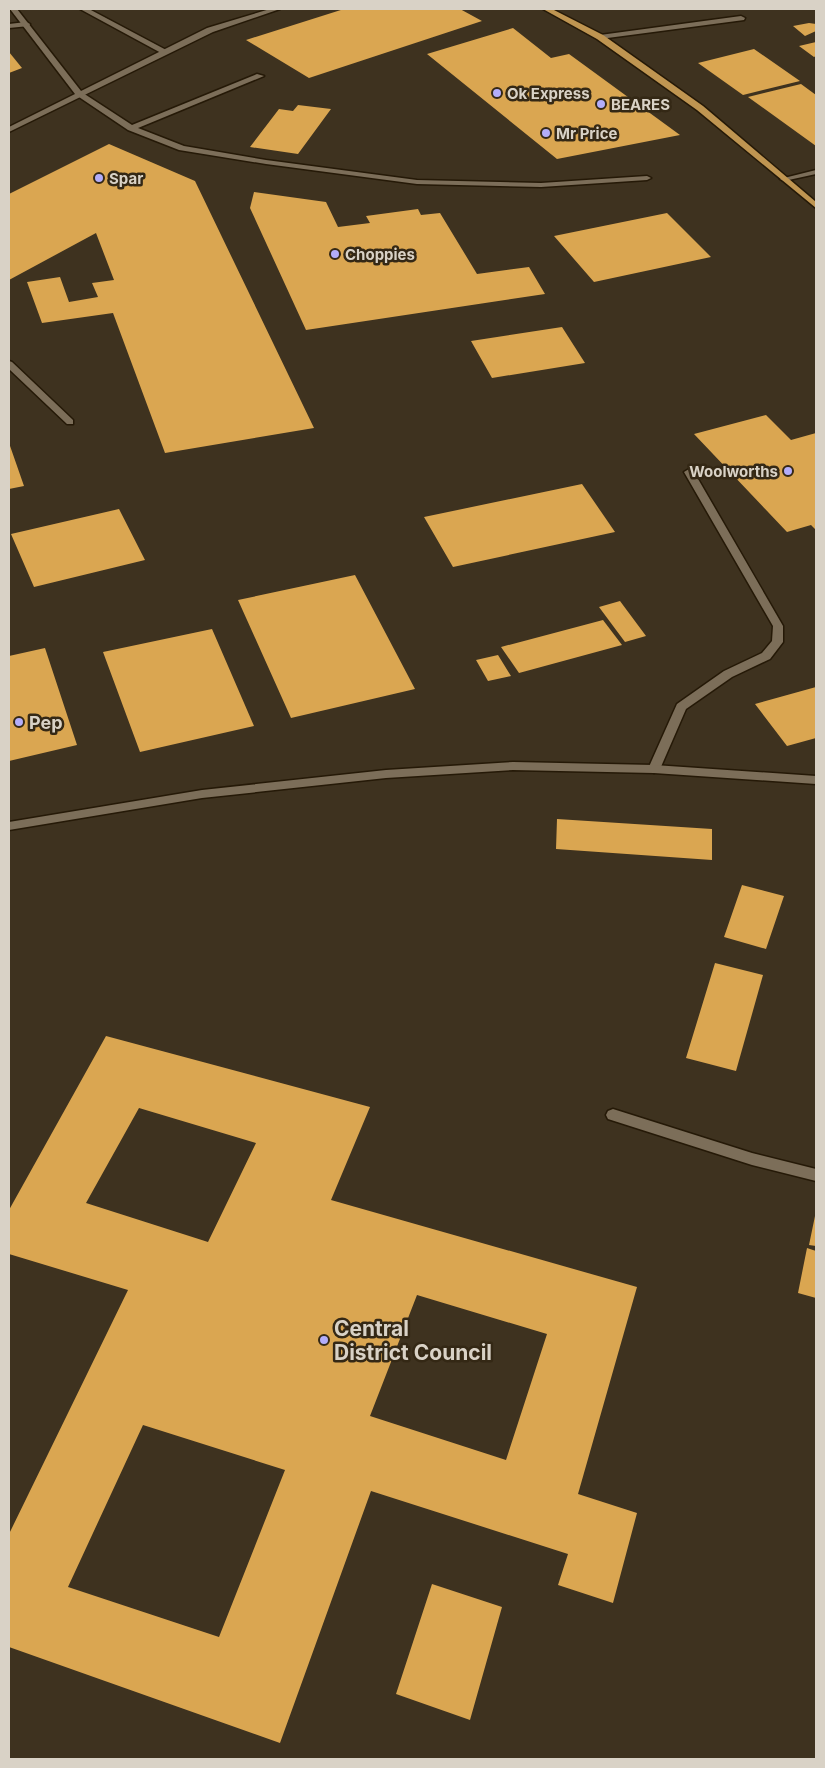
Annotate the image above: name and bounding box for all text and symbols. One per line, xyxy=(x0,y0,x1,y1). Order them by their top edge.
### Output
place label: Ok Express xyxy=(507,84,590,103)
marker: Ok Express xyxy=(491,87,503,99)
place label: BEARES xyxy=(611,95,670,114)
marker: BEARES xyxy=(595,98,607,110)
place label: Mr Price xyxy=(556,124,617,143)
marker: Mr Price xyxy=(540,127,552,139)
place label: Spar xyxy=(109,169,143,188)
marker: Spar xyxy=(93,172,105,184)
place label: Choppies xyxy=(345,245,415,264)
marker: Choppies xyxy=(329,248,341,260)
place label: Woolworths xyxy=(689,462,778,481)
marker: Woolworths xyxy=(782,465,794,477)
place label: Pep xyxy=(29,712,63,733)
marker: Pep xyxy=(13,716,25,728)
place label: Central District Council xyxy=(334,1316,492,1365)
marker: Central District Council xyxy=(318,1334,330,1346)

